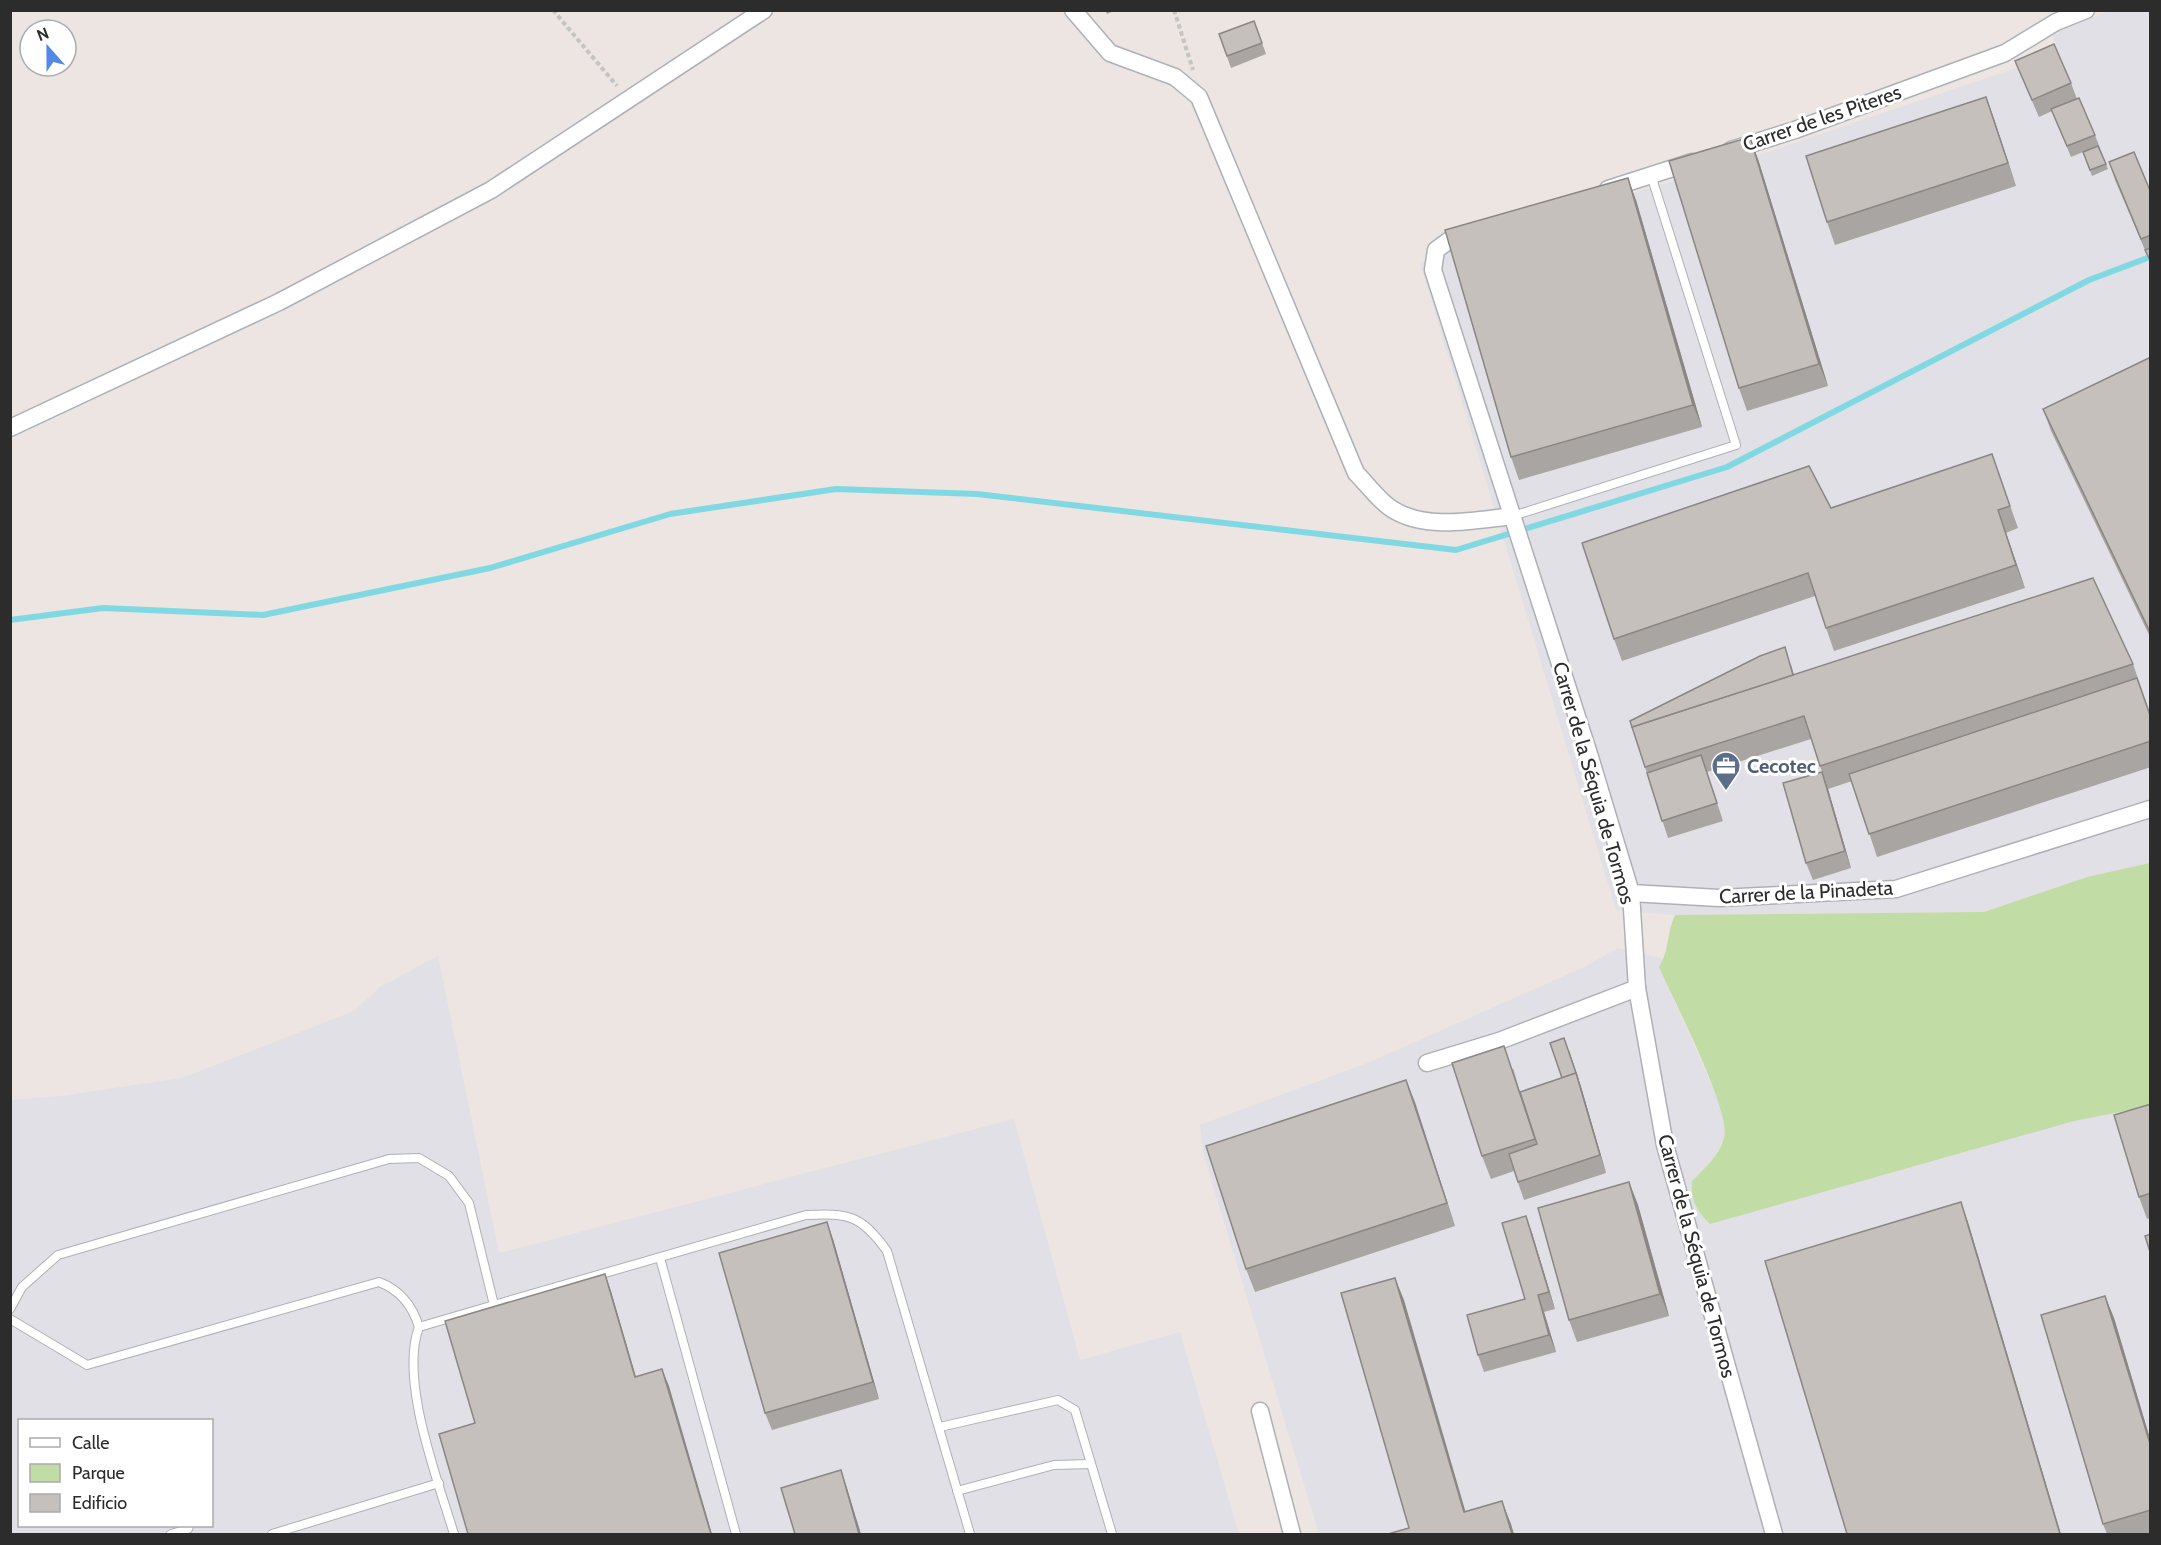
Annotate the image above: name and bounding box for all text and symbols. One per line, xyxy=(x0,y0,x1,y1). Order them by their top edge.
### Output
north arrow xyxy=(18,18,78,78)
text: N xyxy=(34,24,51,45)
street label: Carrer de les Piteres xyxy=(1740,80,1904,156)
street label: Carrer de la Séquia de Tormos xyxy=(1548,659,1640,907)
office icon: Cecotec xyxy=(1710,750,1742,792)
place label: Cecotec xyxy=(1747,754,1816,778)
street label: Carrer de la Pinadeta xyxy=(1718,875,1894,909)
street label: Carrer de la Séquia de Tormos xyxy=(1653,1132,1741,1380)
legend xyxy=(18,1419,213,1527)
text: Calle xyxy=(72,1432,109,1454)
text: Parque xyxy=(72,1462,125,1484)
text: Edificio xyxy=(72,1492,127,1514)

